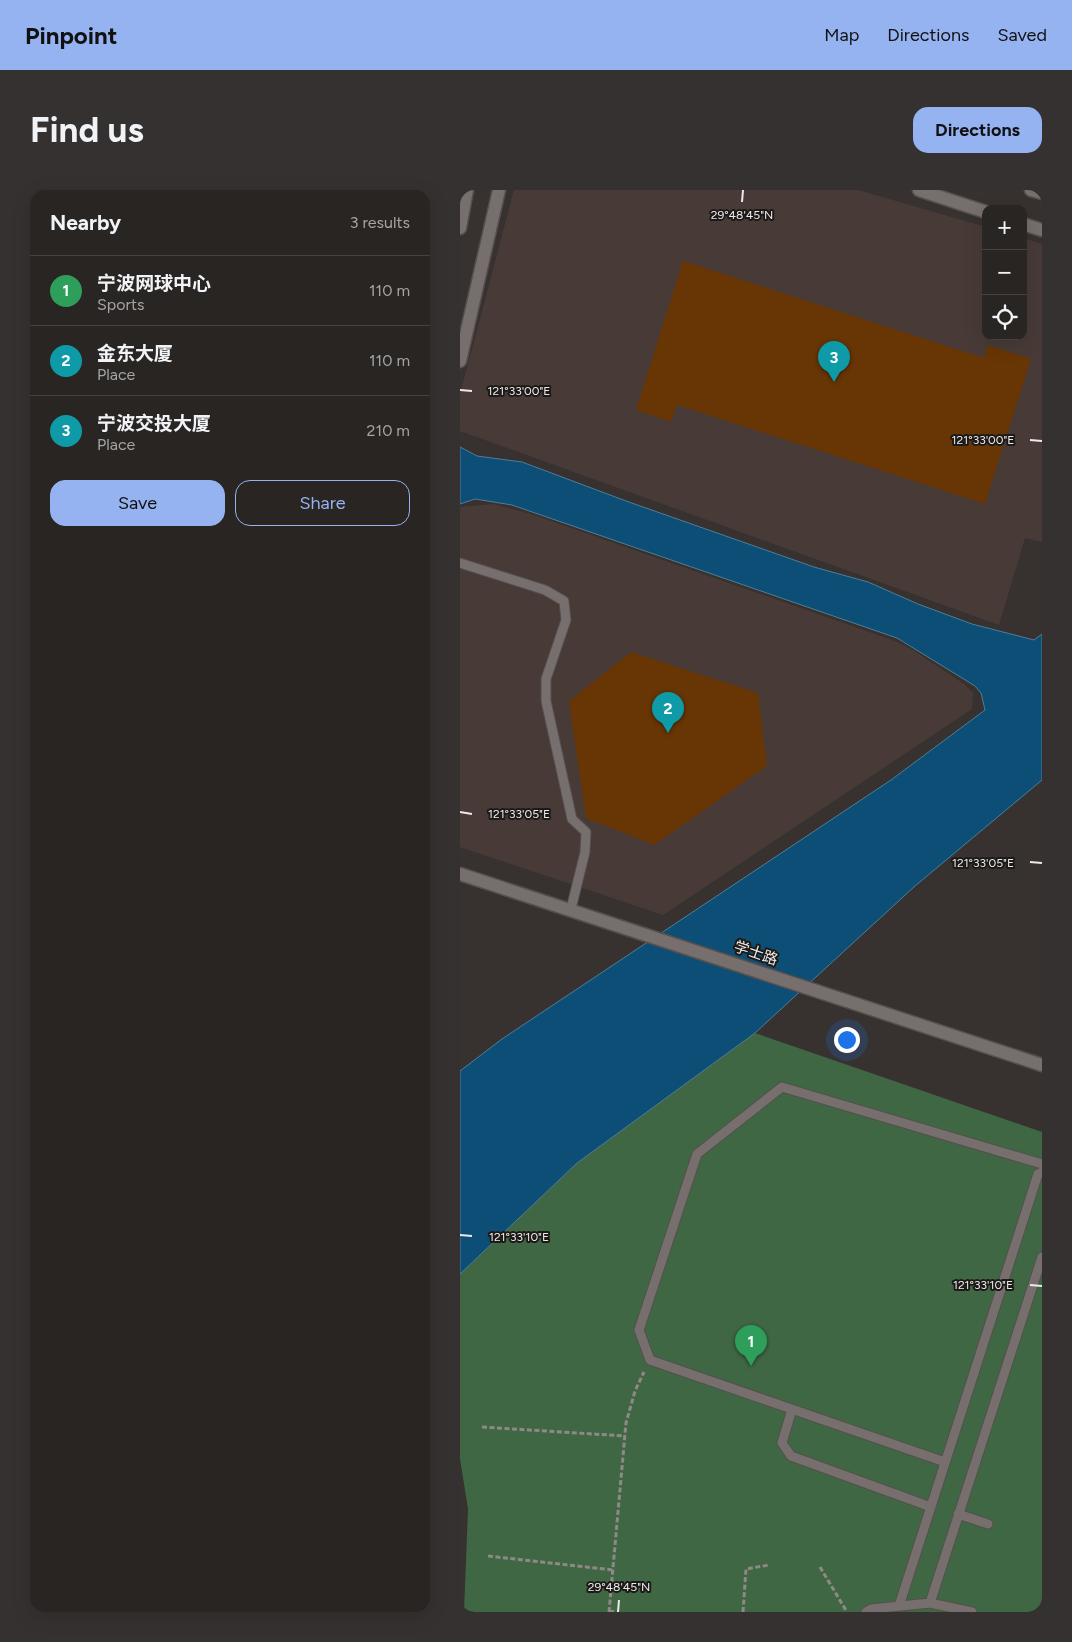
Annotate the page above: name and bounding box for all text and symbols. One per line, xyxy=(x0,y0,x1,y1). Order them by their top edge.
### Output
text: Pinpoint xyxy=(25,21,117,50)
text: Map xyxy=(824,24,859,46)
text: Directions xyxy=(887,24,969,46)
text: Saved xyxy=(997,24,1047,46)
button: Directions xyxy=(913,107,1042,153)
text: Find us xyxy=(30,109,144,151)
map controls xyxy=(982,205,1027,340)
button: + xyxy=(982,205,1027,250)
text: 29°48'45"N xyxy=(711,208,773,222)
text: Nearby xyxy=(50,210,121,235)
text: 3 results xyxy=(350,213,410,232)
button: − xyxy=(982,250,1027,295)
text: 宁波网球中心 xyxy=(97,272,211,295)
text: 1 xyxy=(63,281,69,300)
text: 110 m xyxy=(369,281,410,300)
text: Sports xyxy=(97,295,144,314)
button: locate xyxy=(982,295,1027,340)
pin: 3 xyxy=(818,341,850,382)
text: 金东大厦 xyxy=(97,342,173,365)
text: 2 xyxy=(61,351,71,370)
text: 110 m xyxy=(369,351,410,370)
text: Place xyxy=(97,365,135,384)
text: 121°33'00"E xyxy=(488,384,550,398)
text: 宁波交投大厦 xyxy=(97,412,211,435)
text: 3 xyxy=(62,421,70,440)
text: 210 m xyxy=(367,421,410,440)
text: 121°33'00"E xyxy=(952,433,1014,447)
text: Place xyxy=(97,435,135,454)
button: Save xyxy=(50,480,225,526)
button: Share xyxy=(235,480,410,526)
pin: 2 xyxy=(652,692,684,733)
text: 121°33'05"E xyxy=(488,807,550,821)
text: 121°33'05"E xyxy=(952,856,1014,870)
street label: 学士路 xyxy=(732,937,780,969)
your location xyxy=(834,1027,860,1053)
text: 121°33'10"E xyxy=(489,1230,549,1244)
text: 121°33'10"E xyxy=(953,1278,1013,1292)
pin: 1 xyxy=(735,1325,767,1366)
text: 29°48'45"N xyxy=(588,1580,650,1594)

